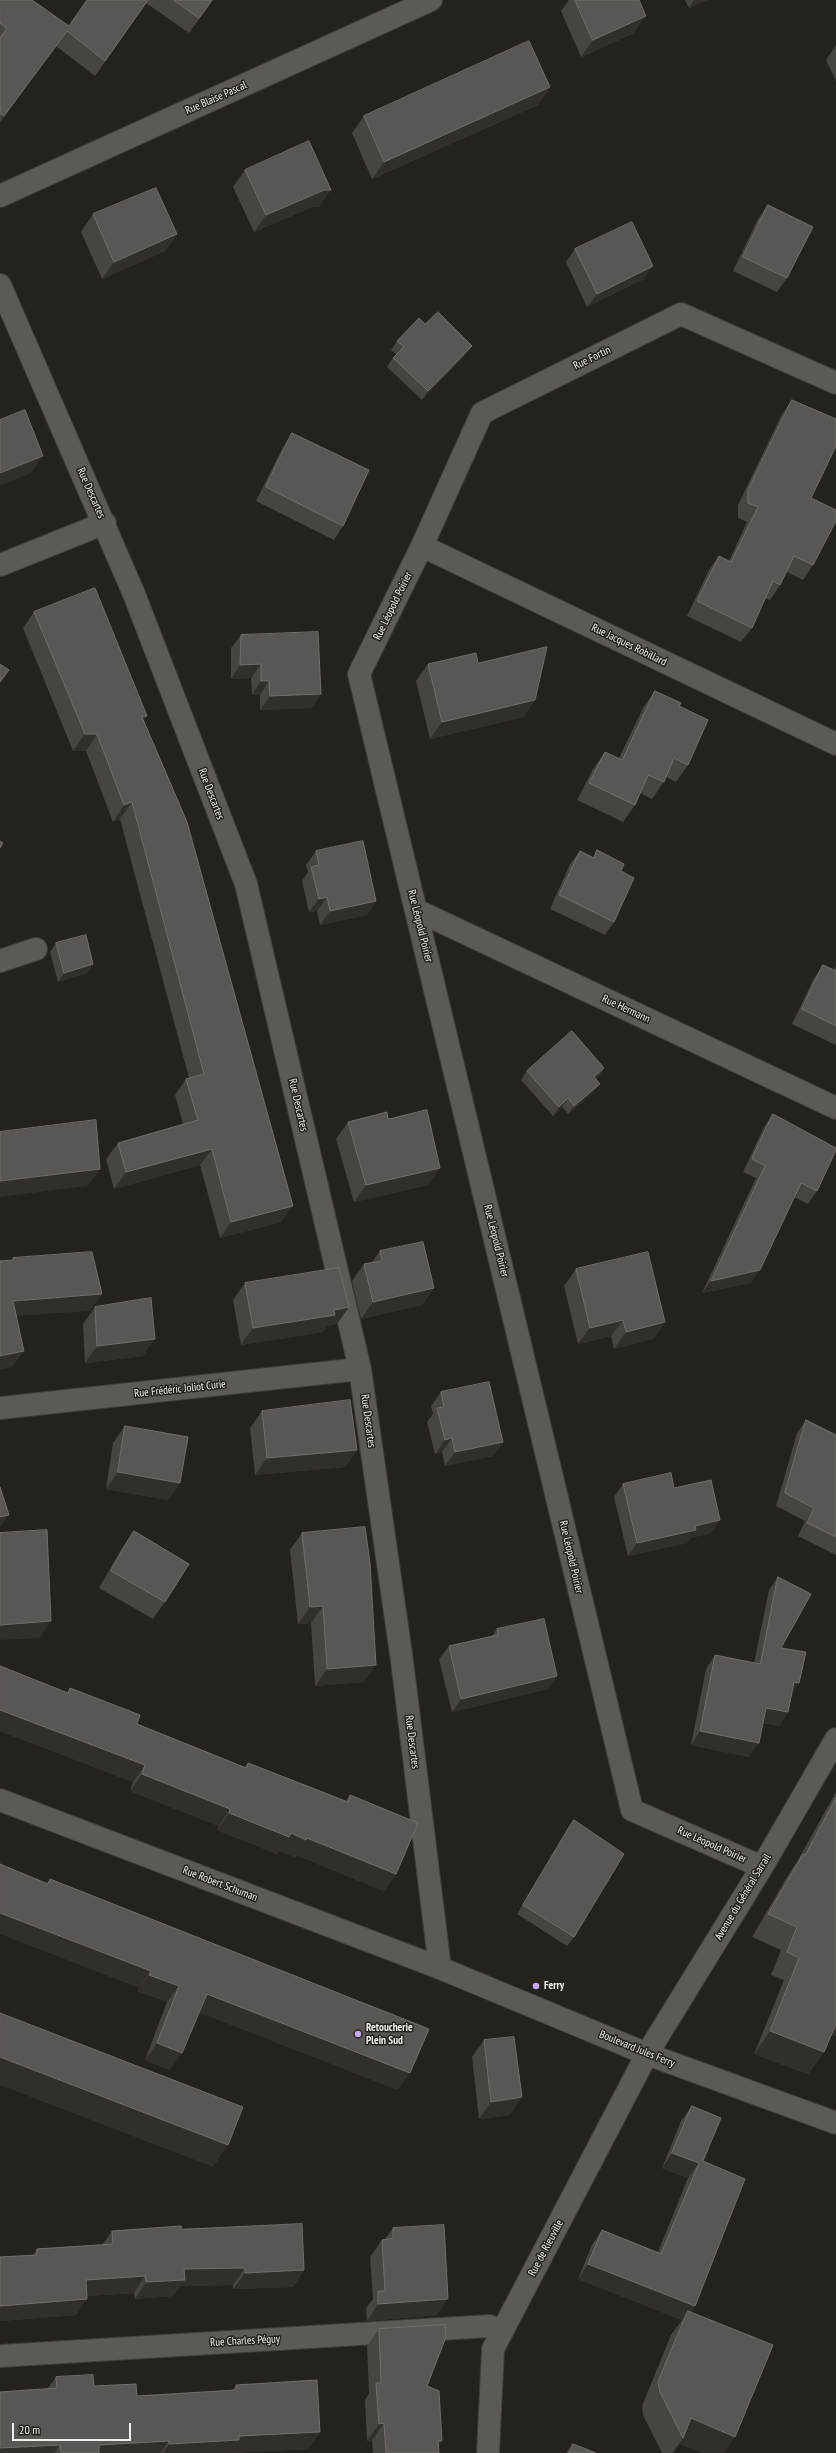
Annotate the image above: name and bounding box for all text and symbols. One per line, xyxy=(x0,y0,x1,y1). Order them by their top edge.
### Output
street label: Rue Blaise Pascal xyxy=(183,79,249,117)
street label: Rue Fortin xyxy=(571,343,613,373)
street label: Rue Descartes xyxy=(74,466,108,520)
street label: Rue Léopold Poirier xyxy=(371,570,415,642)
street label: Rue Jacques Robillard xyxy=(589,621,669,669)
street label: Rue Descartes xyxy=(195,767,227,821)
street label: Rue Léopold Poirier xyxy=(405,888,435,964)
street label: Rue Hermann xyxy=(600,992,652,1026)
street label: Rue Descartes xyxy=(286,1077,310,1133)
street label: Rue Léopold Poirier xyxy=(481,1203,511,1279)
street label: Rue Frédéric Joliot Curie xyxy=(134,1378,226,1400)
street label: Rue Descartes xyxy=(358,1393,378,1449)
street label: Rue Léopold Poirier xyxy=(556,1519,586,1595)
street label: Rue Descartes xyxy=(402,1715,422,1769)
street label: Rue Léopold Poirier xyxy=(675,1824,749,1866)
street label: Avenue du Général Sarrail xyxy=(712,1852,774,1942)
street label: Rue Robert Schuman xyxy=(181,1864,259,1904)
place label: Ferry xyxy=(544,1979,564,1993)
marker: Ferry xyxy=(531,1981,541,1991)
place label: Retoucherie Plein Sud xyxy=(366,2021,413,2047)
street label: Boulevard Jules Ferry xyxy=(597,2028,677,2070)
marker: Retoucherie Plein Sud xyxy=(353,2029,363,2039)
street label: Rue de Rieuville xyxy=(526,2218,566,2278)
street label: Rue Charles Péguy xyxy=(210,2333,280,2349)
scale bar xyxy=(14,2415,133,2441)
text: 20 m xyxy=(19,2422,40,2437)

